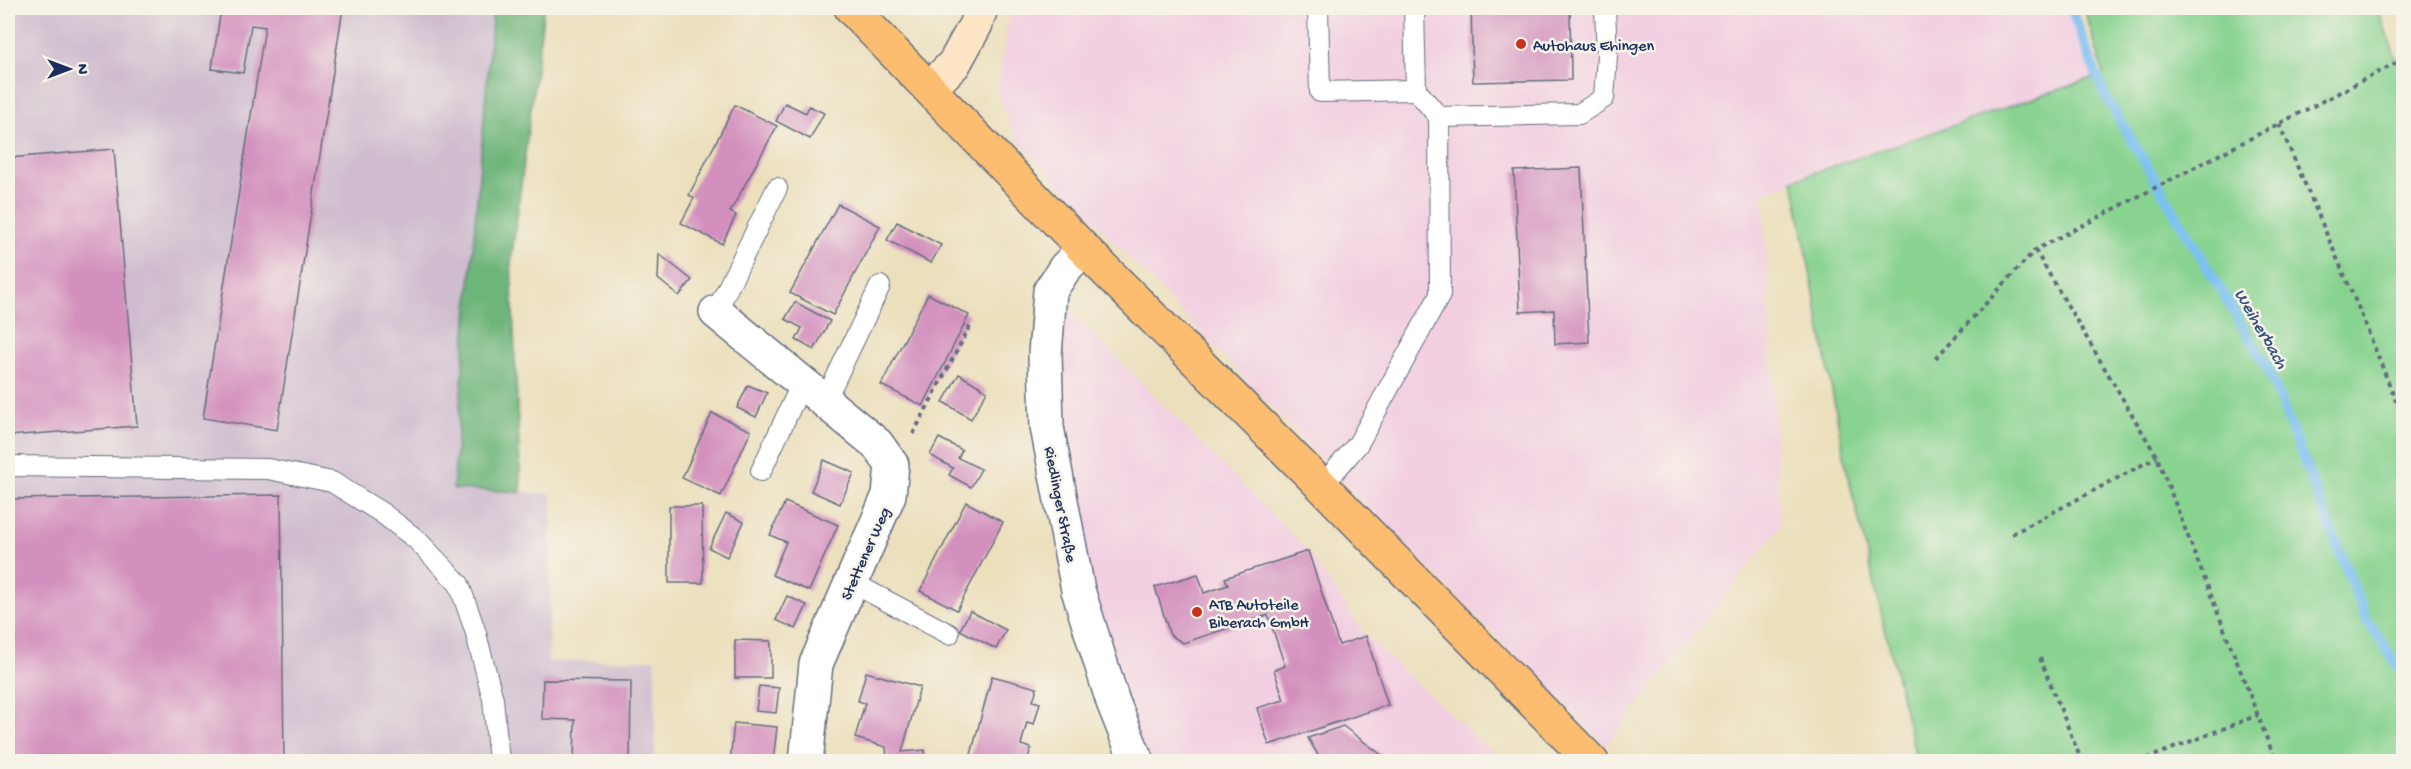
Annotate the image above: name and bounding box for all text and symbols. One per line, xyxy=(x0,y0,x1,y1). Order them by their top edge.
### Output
marker: Autohaus Ehingen xyxy=(1514,37,1528,51)
place label: Autohaus Ehingen xyxy=(1533,38,1654,57)
north arrow xyxy=(39,39,99,99)
text: N xyxy=(71,64,90,75)
water label: Weiherbach xyxy=(2228,285,2291,373)
street label: Riedlinger Straße xyxy=(1038,445,1079,565)
street label: Stettener Weg xyxy=(838,505,896,604)
place label: ATB Autoteile Biberach GmbH xyxy=(1208,597,1310,634)
marker: ATB Autoteile Biberach GmbH xyxy=(1190,605,1204,619)

